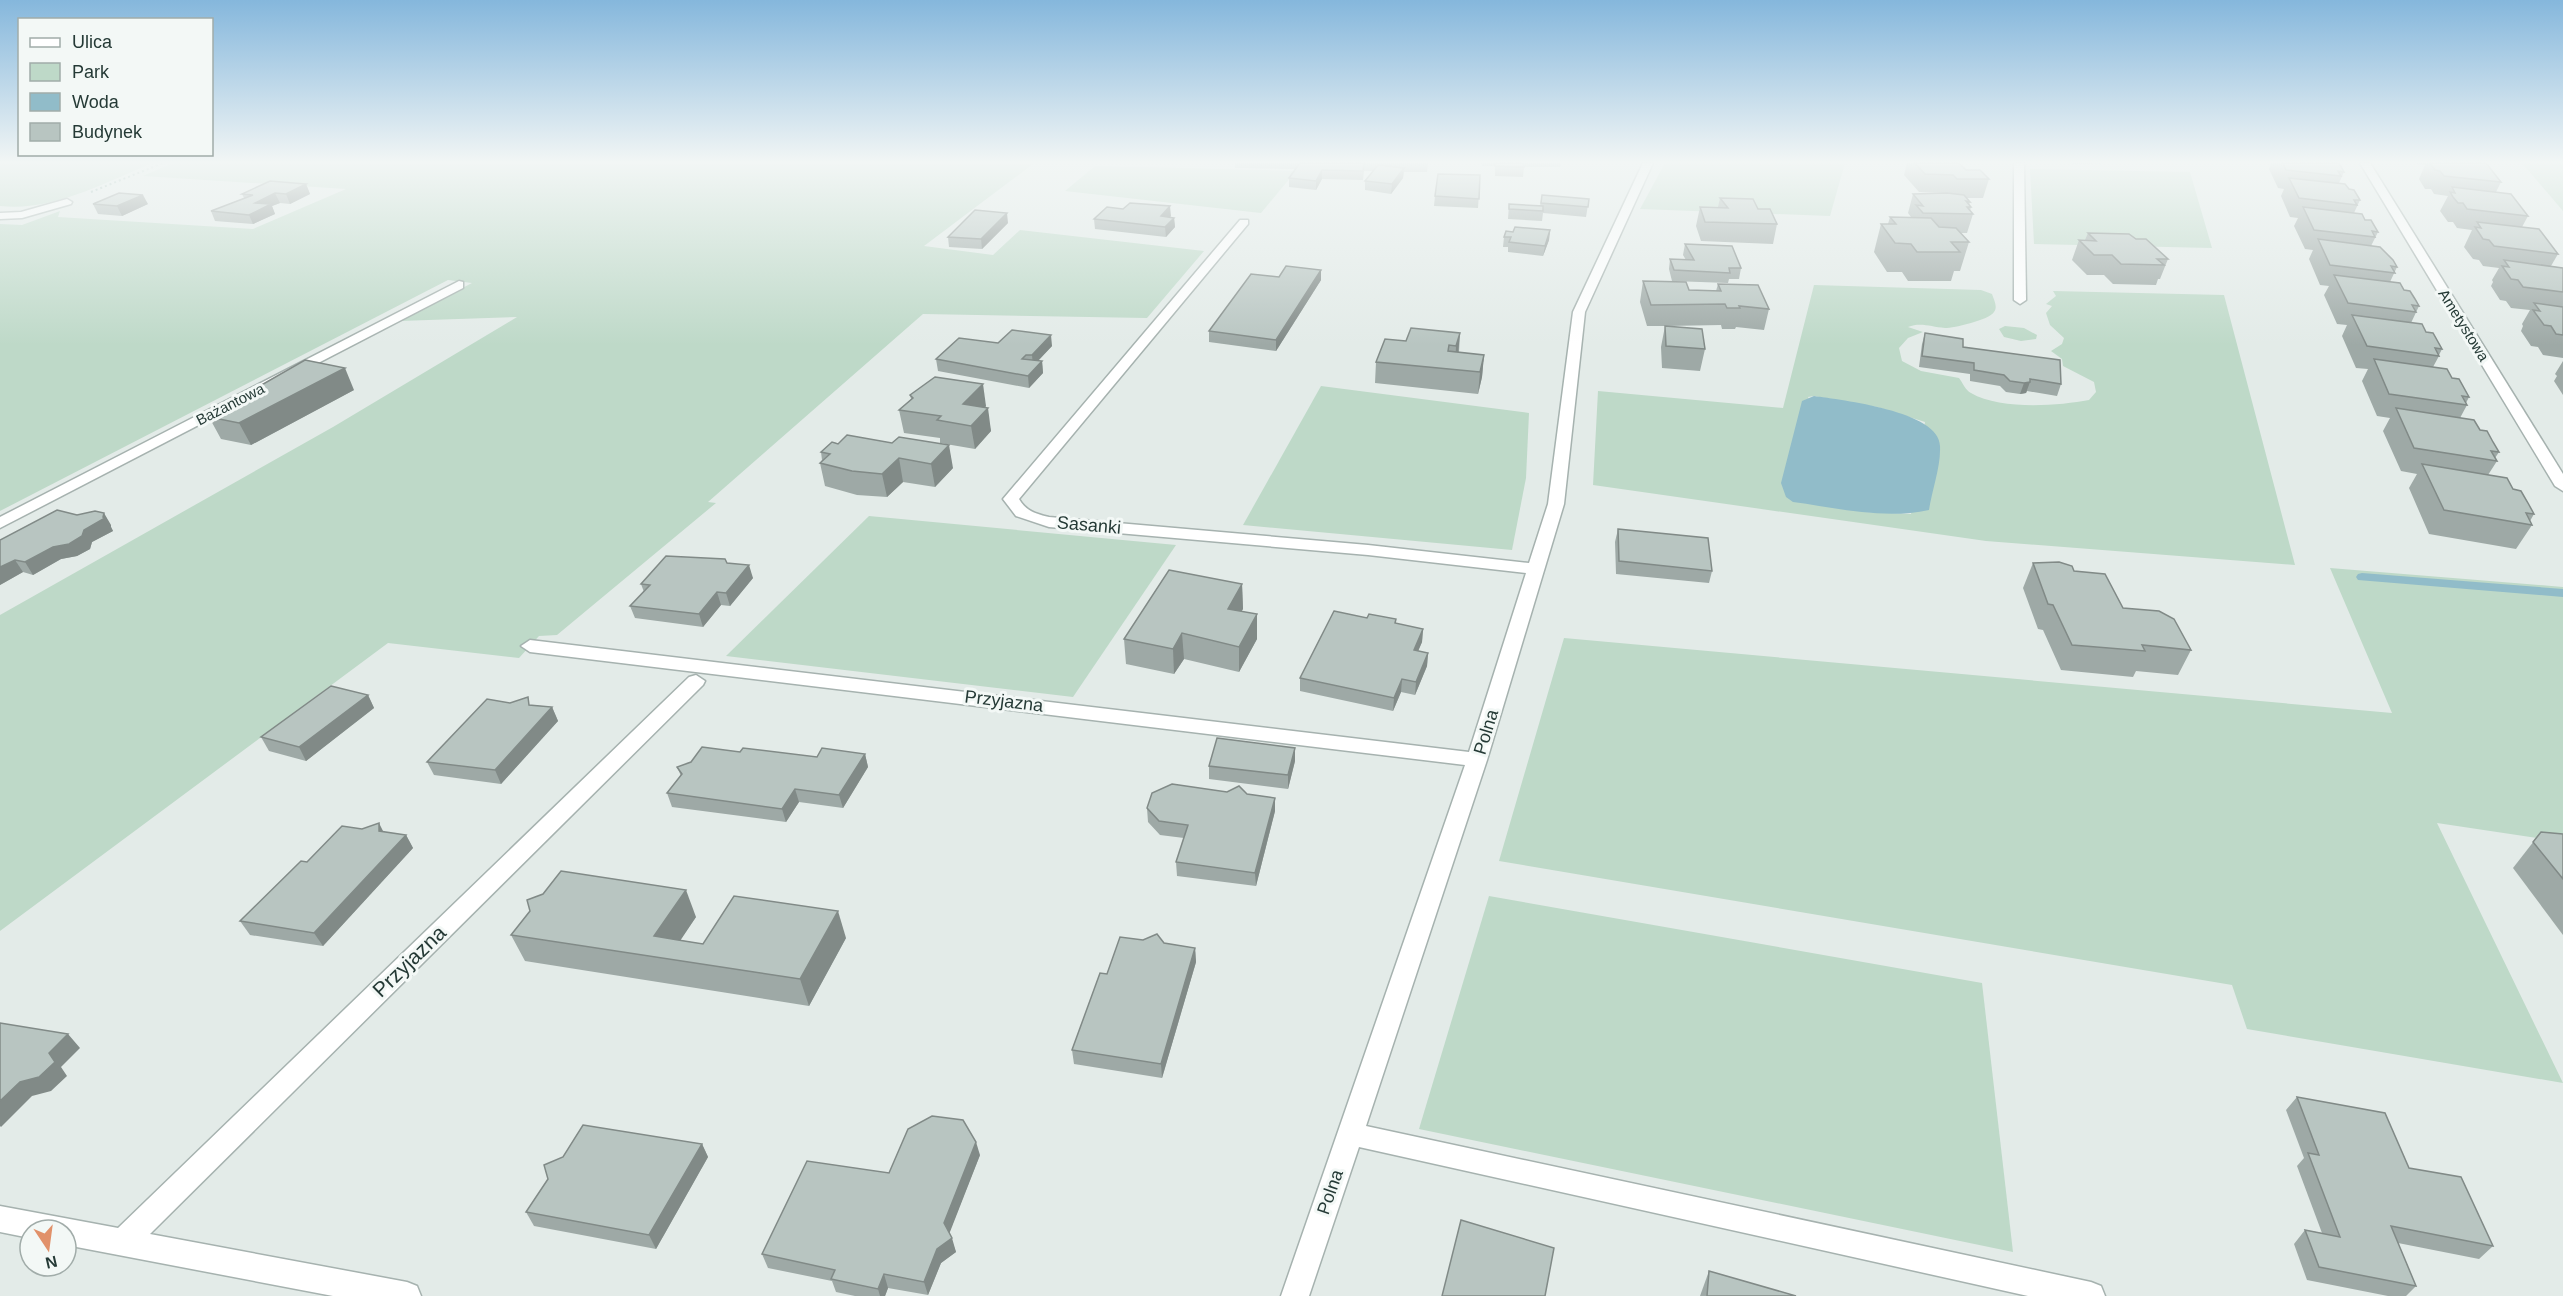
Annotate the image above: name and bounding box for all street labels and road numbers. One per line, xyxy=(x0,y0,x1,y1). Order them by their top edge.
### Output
street label: Ametystowa xyxy=(2435,286,2493,365)
street label: Bażantowa xyxy=(193,379,268,428)
street label: Sasanki xyxy=(1056,512,1122,538)
street label: Przyjazna xyxy=(964,686,1045,716)
street label: Polna xyxy=(1470,706,1503,757)
street label: Przyjazna xyxy=(368,920,450,1001)
street label: Polna xyxy=(1313,1166,1347,1217)

